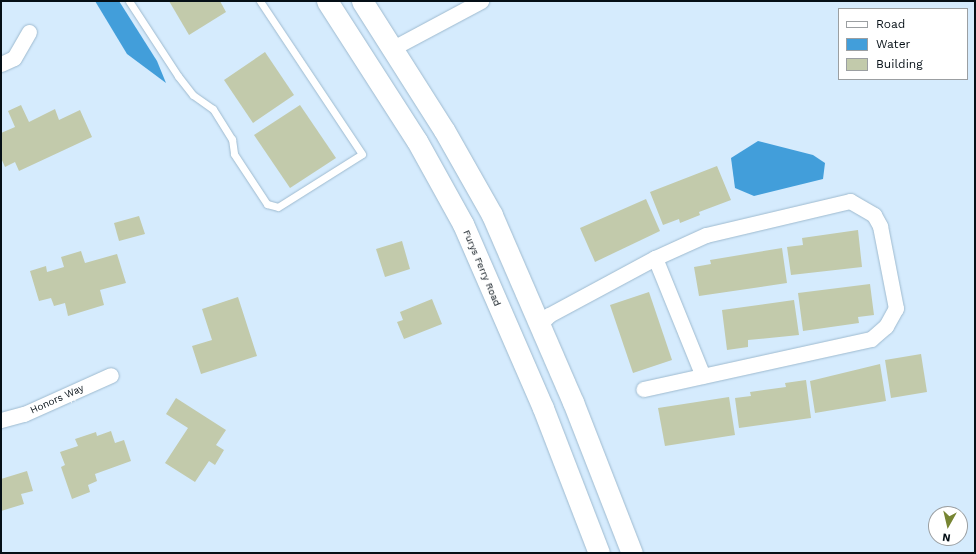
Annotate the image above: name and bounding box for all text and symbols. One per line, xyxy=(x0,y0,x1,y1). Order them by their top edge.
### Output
legend xyxy=(838,8,968,80)
text: Road xyxy=(876,17,905,31)
text: Water xyxy=(876,37,910,51)
text: Building xyxy=(876,57,923,71)
street label: Furys Ferry Road xyxy=(460,228,504,308)
street label: Honors Way xyxy=(28,382,86,416)
north arrow xyxy=(928,506,968,546)
text: N xyxy=(941,530,951,544)

